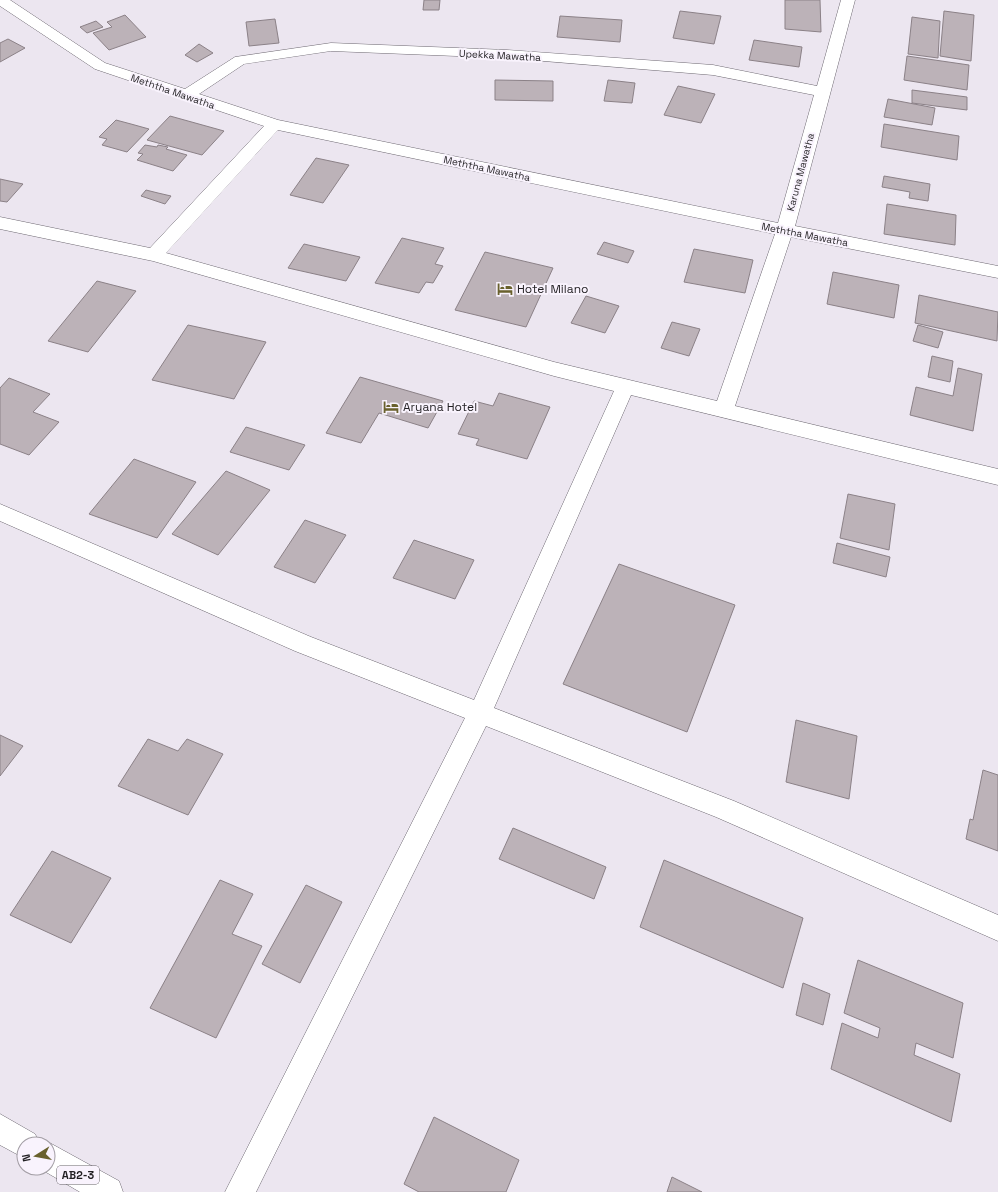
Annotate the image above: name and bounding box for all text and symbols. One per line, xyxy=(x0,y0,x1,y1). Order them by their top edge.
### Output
street label: Upekka Mawatha xyxy=(459,47,542,64)
street label: Meththa Mawatha xyxy=(129,71,217,112)
street label: Karuna Mawatha xyxy=(784,131,817,213)
street label: Meththa Mawatha xyxy=(442,153,532,184)
street label: Meththa Mawatha xyxy=(760,220,850,249)
hotel icon: Hotel Milano xyxy=(496,280,514,298)
place label: Hotel Milano xyxy=(517,281,588,297)
hotel icon: Aryana Hotel xyxy=(382,398,400,416)
place label: Aryana Hotel xyxy=(403,399,477,415)
north arrow xyxy=(16,1136,56,1176)
text: N xyxy=(19,1153,34,1163)
road number: AB2-3 xyxy=(57,1166,99,1184)

